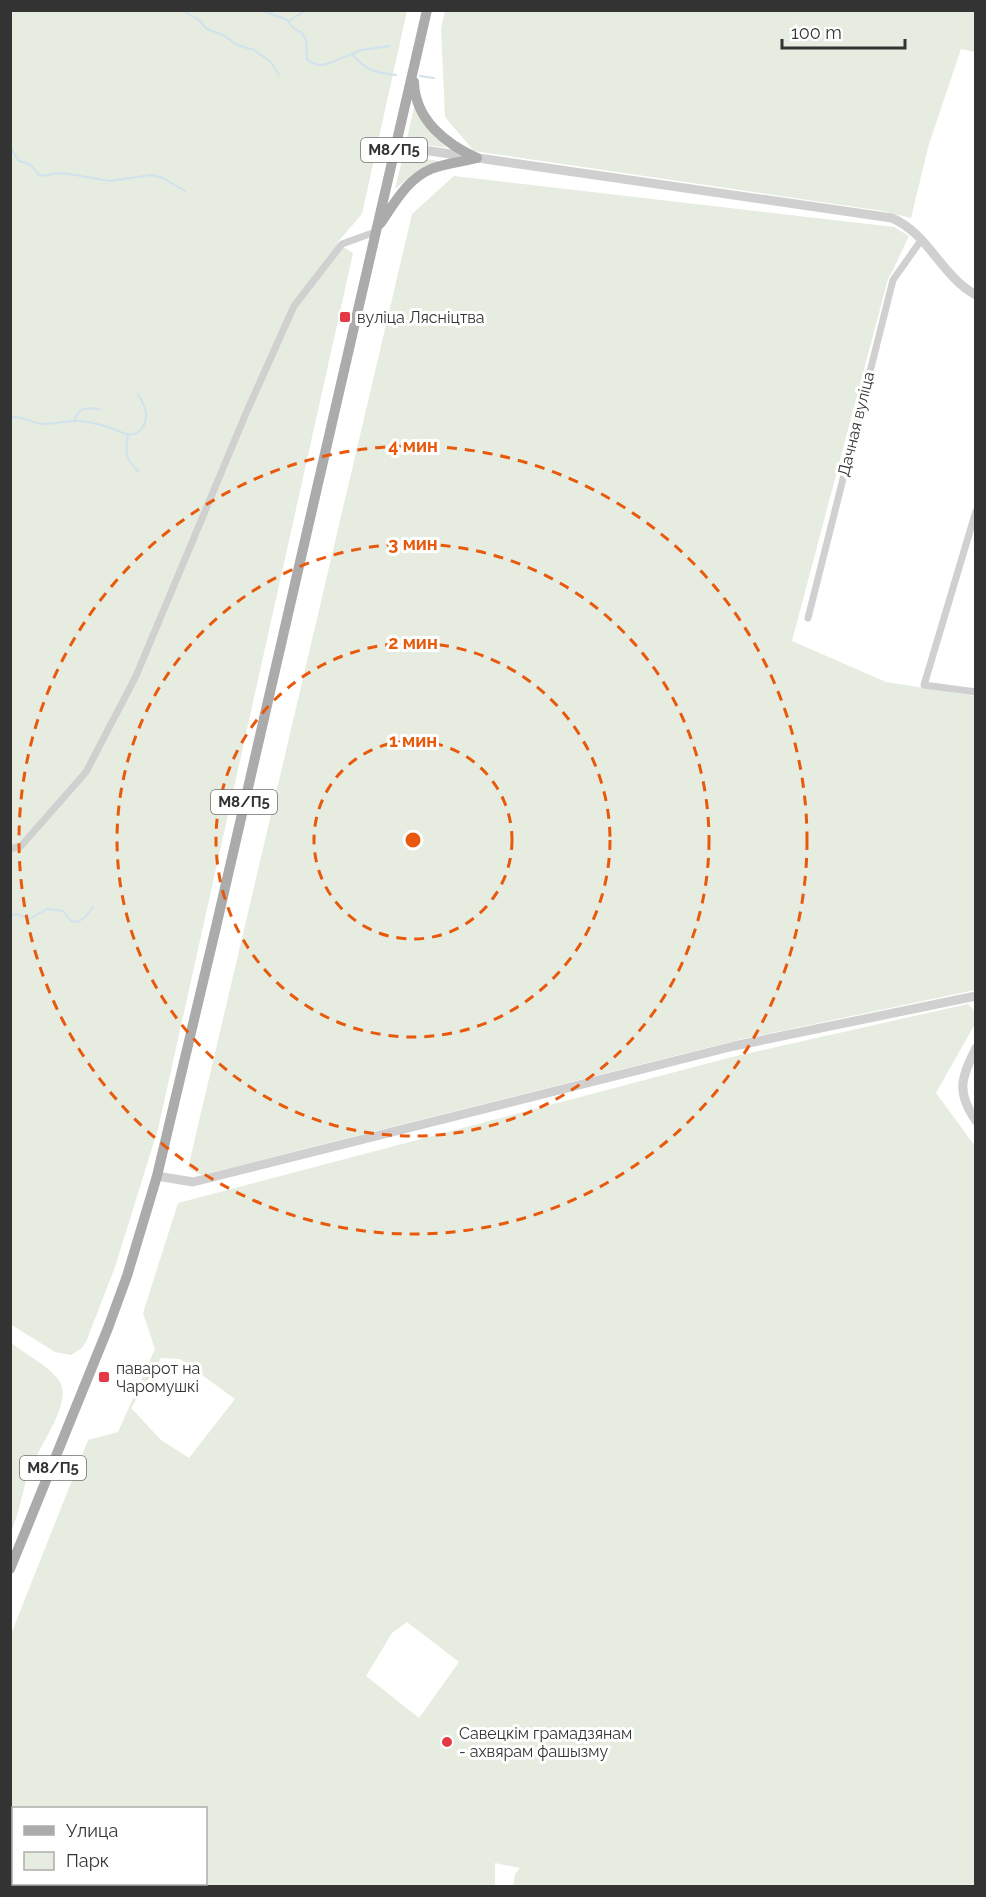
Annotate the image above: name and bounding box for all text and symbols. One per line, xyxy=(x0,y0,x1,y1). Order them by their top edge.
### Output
scale bar xyxy=(782,12,905,50)
text: 100 m xyxy=(791,22,842,43)
road number: М8/П5 xyxy=(361,138,427,162)
place label: вуліца Лясніцтва xyxy=(357,308,485,327)
marker: вуліца Лясніцтва xyxy=(338,310,352,324)
street label: Дачная вуліца xyxy=(834,370,878,478)
text: 4 мин xyxy=(388,435,438,456)
text: 3 мин xyxy=(388,533,438,554)
text: 2 мин xyxy=(388,632,438,653)
text: 1 мин xyxy=(389,730,437,751)
road number: М8/П5 xyxy=(211,790,277,814)
centre of rings xyxy=(403,830,423,850)
place label: паварот на Чаромушкі xyxy=(116,1359,200,1396)
marker: паварот на Чаромушкі xyxy=(97,1370,111,1384)
road number: М8/П5 xyxy=(20,1456,86,1480)
place label: Савецкім грамадзянам - ахвярам фашызму xyxy=(459,1724,632,1761)
marker: Савецкім грамадзянам - ахвярам фашызму xyxy=(440,1735,454,1749)
legend xyxy=(12,1807,207,1885)
text: Улица xyxy=(66,1820,118,1841)
text: Парк xyxy=(66,1850,109,1871)

